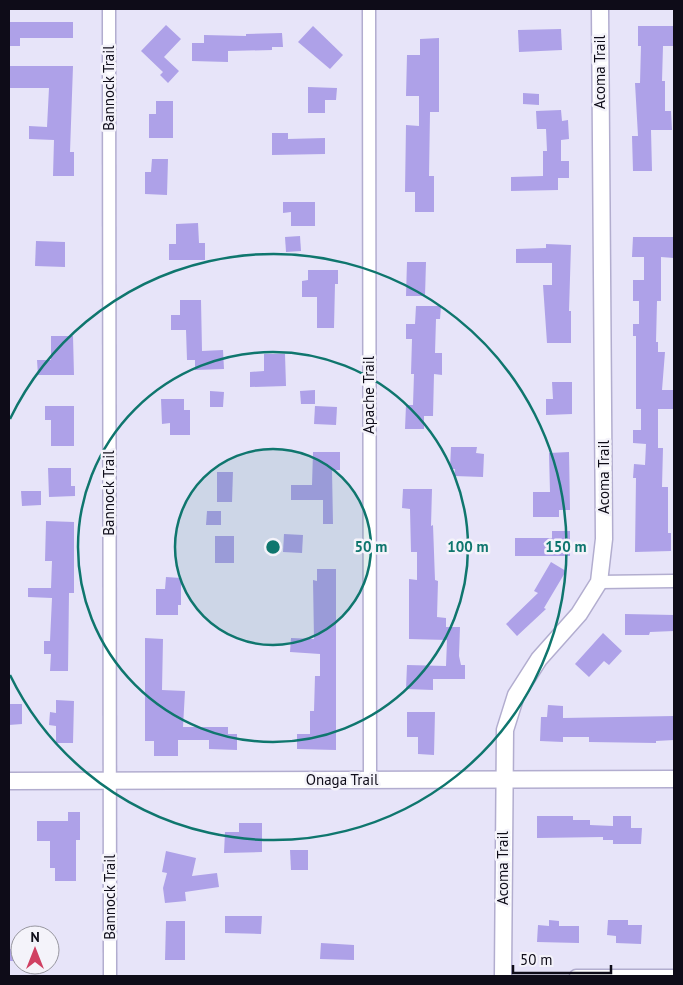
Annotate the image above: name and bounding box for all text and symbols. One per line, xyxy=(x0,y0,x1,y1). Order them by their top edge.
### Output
street label: Acoma Trail xyxy=(590,34,609,109)
street label: Bannock Trail xyxy=(99,45,118,131)
street label: Apache Trail xyxy=(359,355,378,434)
street label: Acoma Trail xyxy=(594,439,613,514)
street label: Bannock Trail xyxy=(99,450,118,536)
text: 50 m xyxy=(355,537,387,556)
text: 100 m xyxy=(447,537,489,556)
text: 150 m xyxy=(545,537,587,556)
centre of rings xyxy=(264,538,282,556)
street label: Onaga Trail xyxy=(306,770,379,789)
street label: Acoma Trail xyxy=(493,830,512,905)
street label: Bannock Trail xyxy=(100,854,119,940)
north arrow xyxy=(10,925,60,975)
text: N xyxy=(30,928,40,946)
scale bar xyxy=(513,942,610,974)
text: 50 m xyxy=(520,950,553,969)

